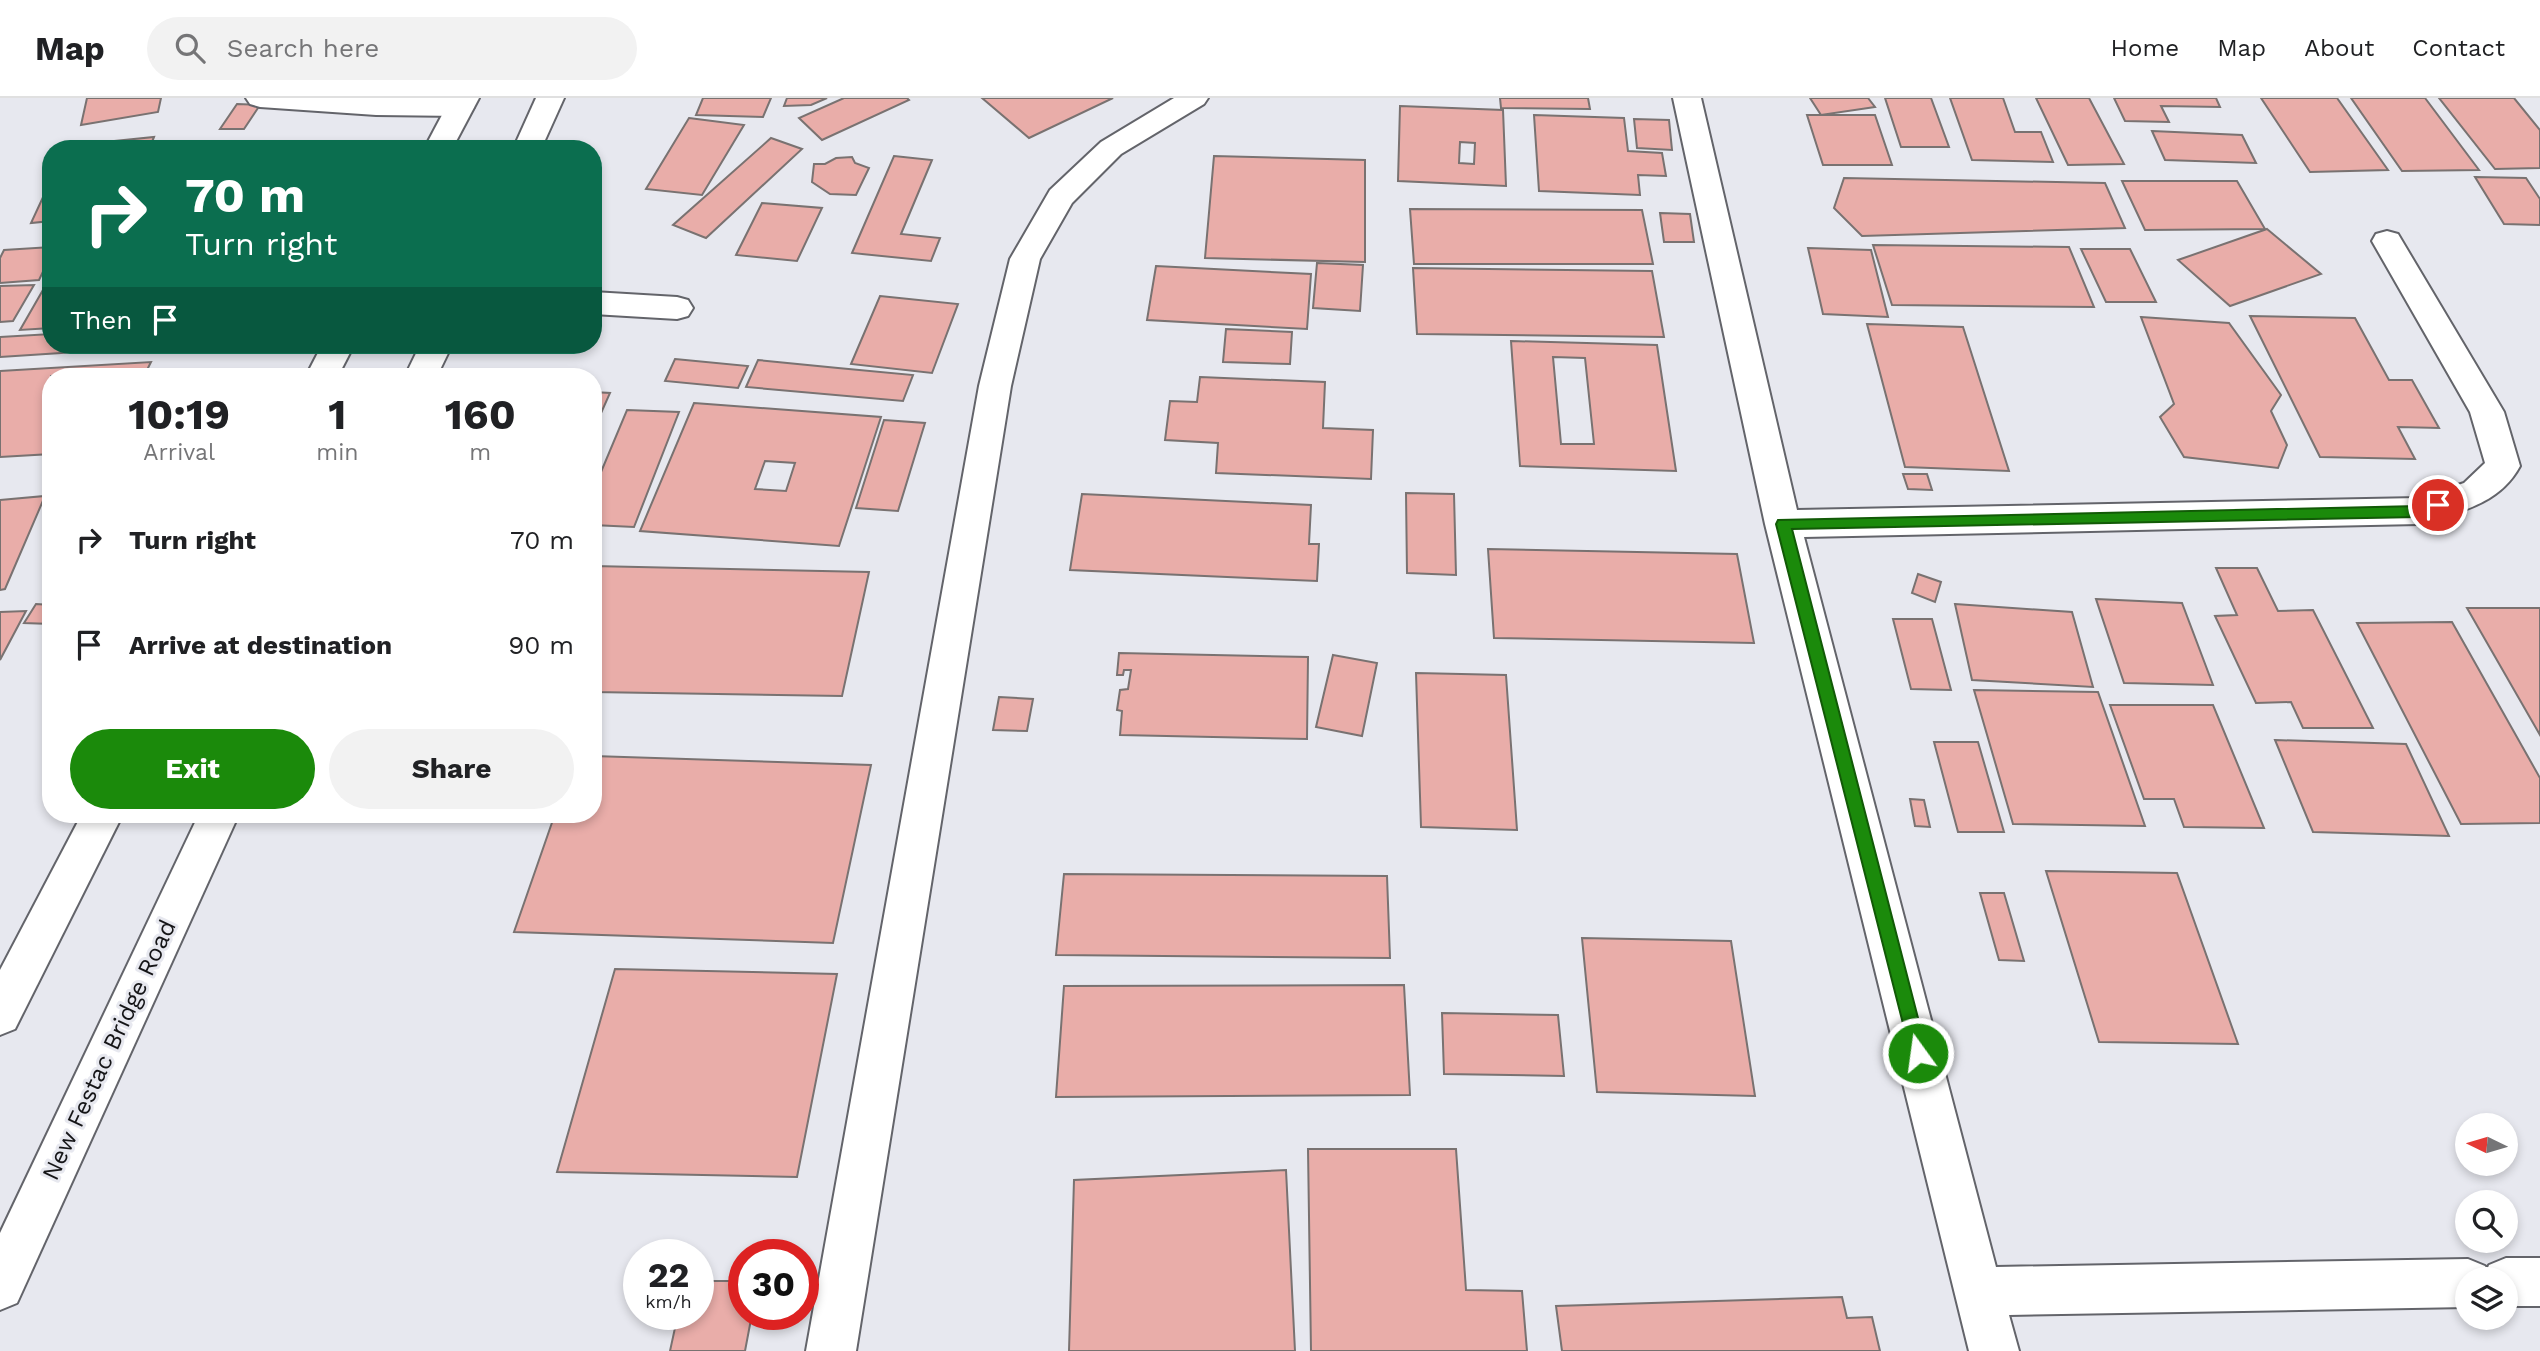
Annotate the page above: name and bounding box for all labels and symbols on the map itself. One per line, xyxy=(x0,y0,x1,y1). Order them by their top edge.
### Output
pin xyxy=(2408,475,2468,535)
street label: New Festac Bridge Road xyxy=(36,915,182,1185)
position arrow xyxy=(1881,1016,1955,1090)
north arrow xyxy=(2455,1113,2518,1176)
speed limit sign: 30 xyxy=(728,1239,819,1330)

